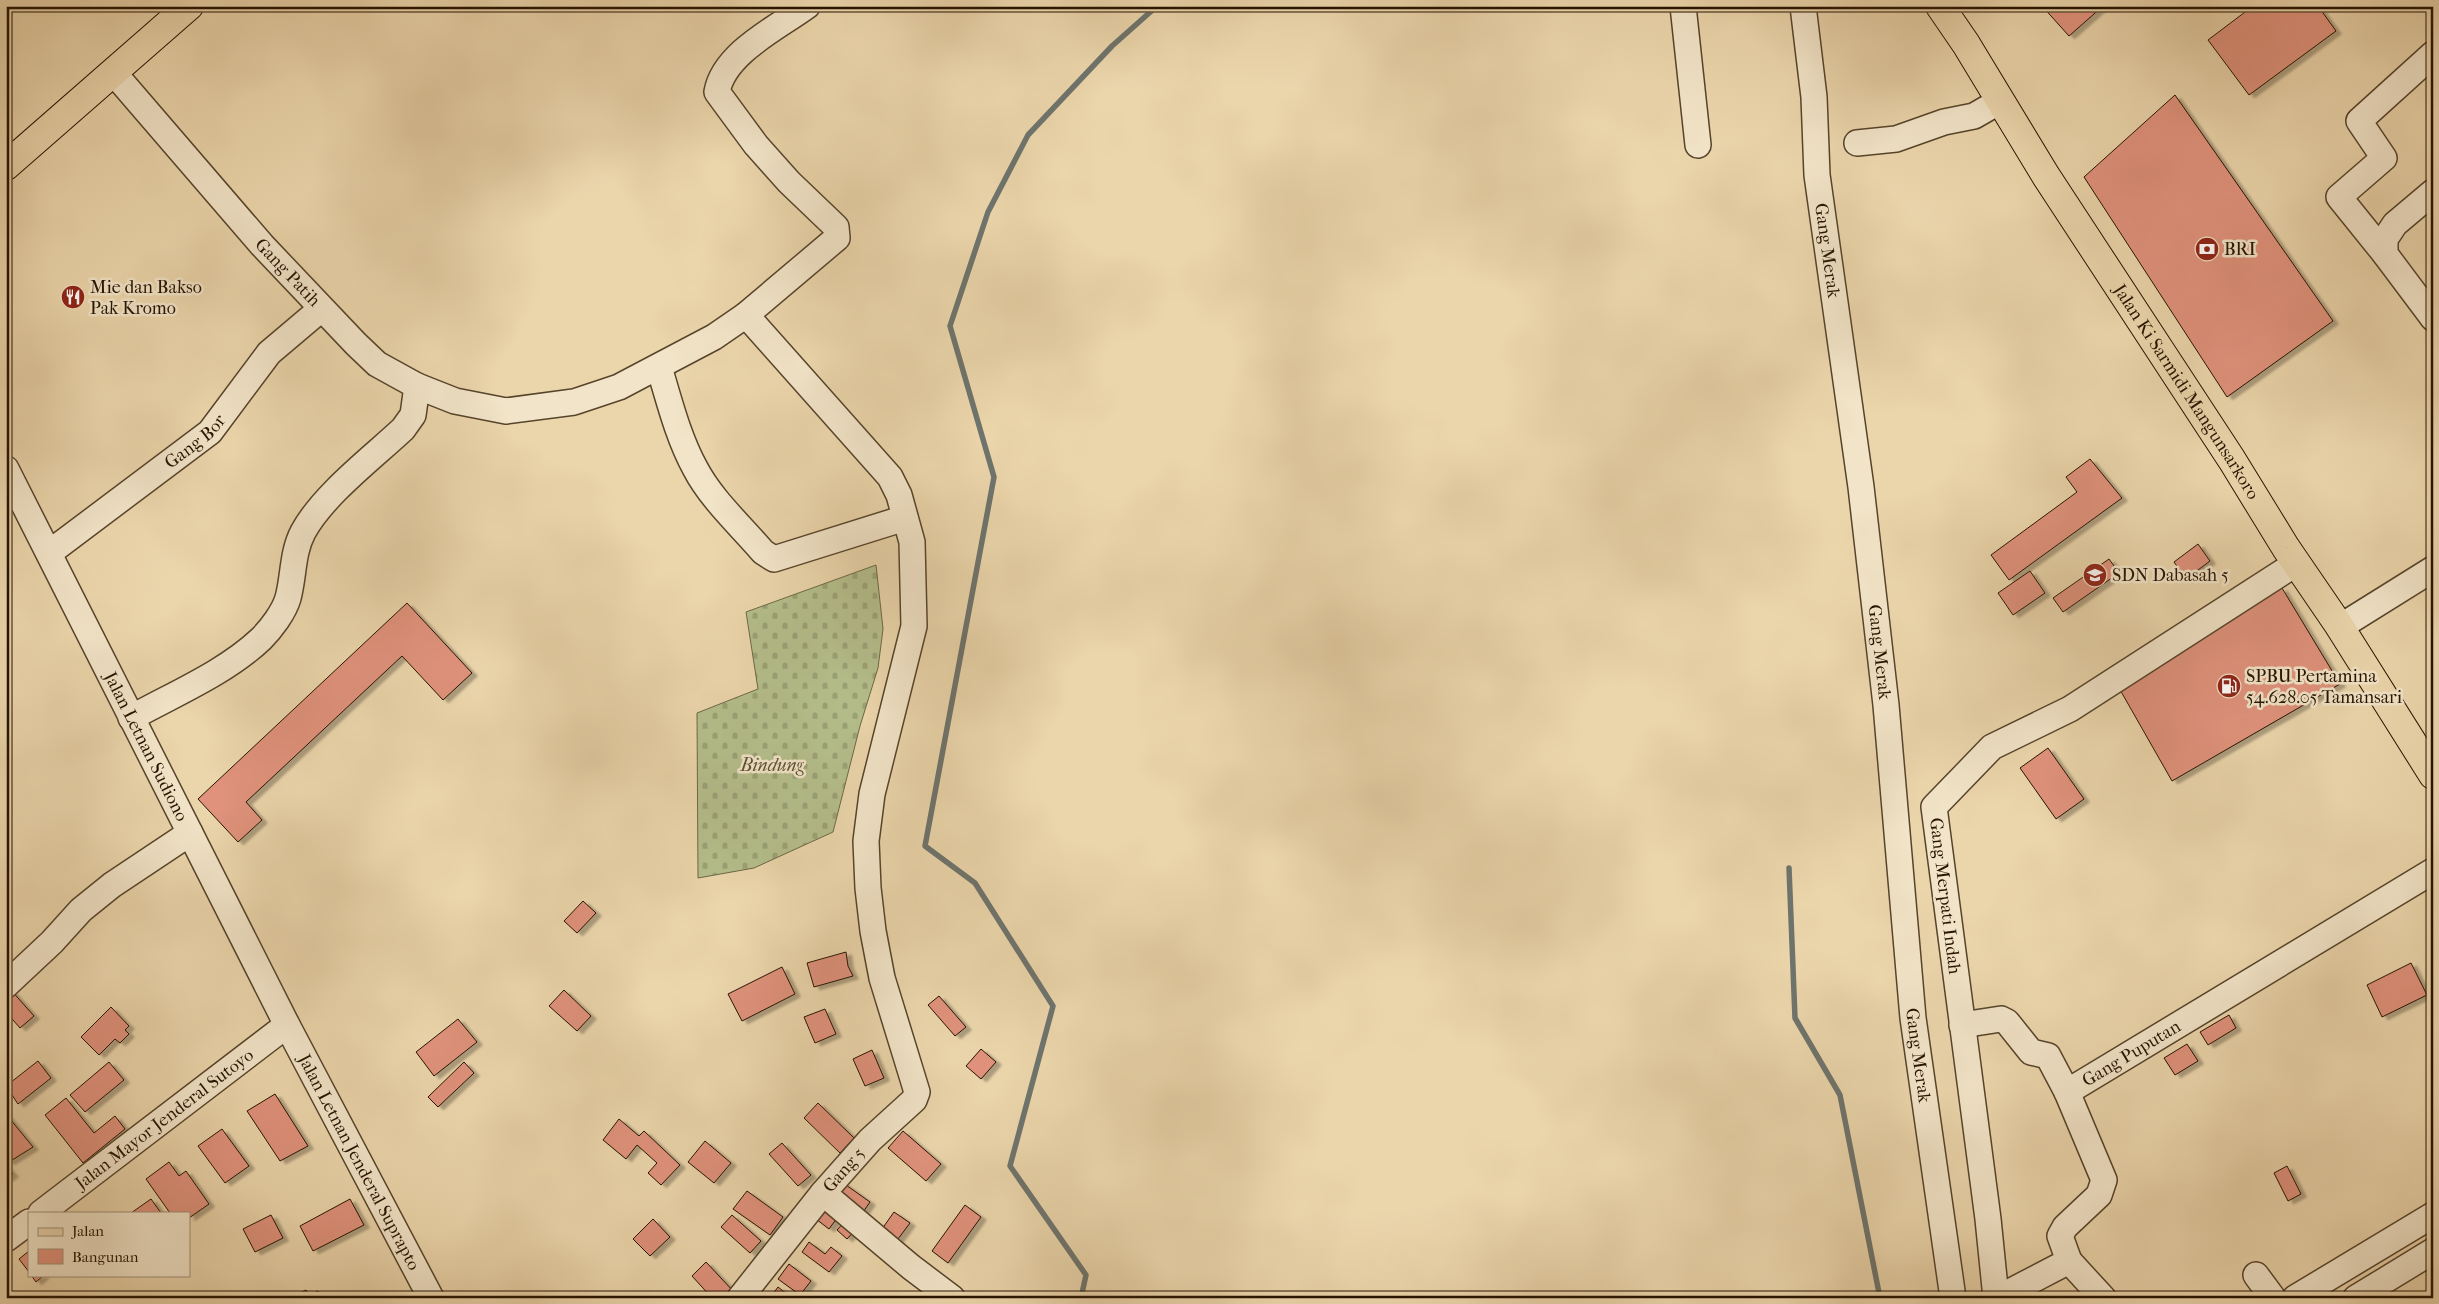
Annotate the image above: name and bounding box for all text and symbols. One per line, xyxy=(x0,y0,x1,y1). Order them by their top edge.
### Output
street label: Gang Merak xyxy=(1811,202,1845,300)
street label: Gang Patih xyxy=(251,234,325,311)
bank icon: BRI xyxy=(2194,236,2220,262)
place label: BRI xyxy=(2224,239,2256,260)
place label: Mie dan Bakso Pak Kromo xyxy=(90,277,202,319)
street label: Jalan Ki Sarmidi Mangunsarkoro xyxy=(2108,279,2264,503)
restaurant icon: Mie dan Bakso Pak Kromo xyxy=(60,284,86,310)
street label: Gang Bor xyxy=(160,410,230,473)
school or university icon: SDN Dabasah 5 xyxy=(2082,562,2108,588)
place label: SDN Dabasah 5 xyxy=(2112,565,2229,586)
street label: Gang Merak xyxy=(1864,603,1896,701)
place label: SPBU Pertamina 54.628.05 Tamansari xyxy=(2246,666,2403,708)
street label: Jalan Letnan Sudiono xyxy=(99,667,193,825)
fuel station icon: SPBU Pertamina 54.628.05 Tamansari xyxy=(2216,673,2242,699)
park label: Bindung xyxy=(739,755,805,776)
street label: Gang Merpati Indah xyxy=(1925,817,1965,975)
street label: Gang Merak xyxy=(1902,1007,1936,1105)
street label: Gang Puputan xyxy=(2078,1015,2185,1091)
street label: Jalan Mayor Jenderal Sutoyo xyxy=(69,1044,257,1195)
street label: Jalan Letnan Jenderal Suprapto xyxy=(293,1049,425,1274)
street label: Gang 5 xyxy=(818,1143,869,1196)
legend xyxy=(28,1212,190,1276)
text: Jalan xyxy=(71,1222,104,1240)
text: Bangunan xyxy=(72,1248,139,1266)

